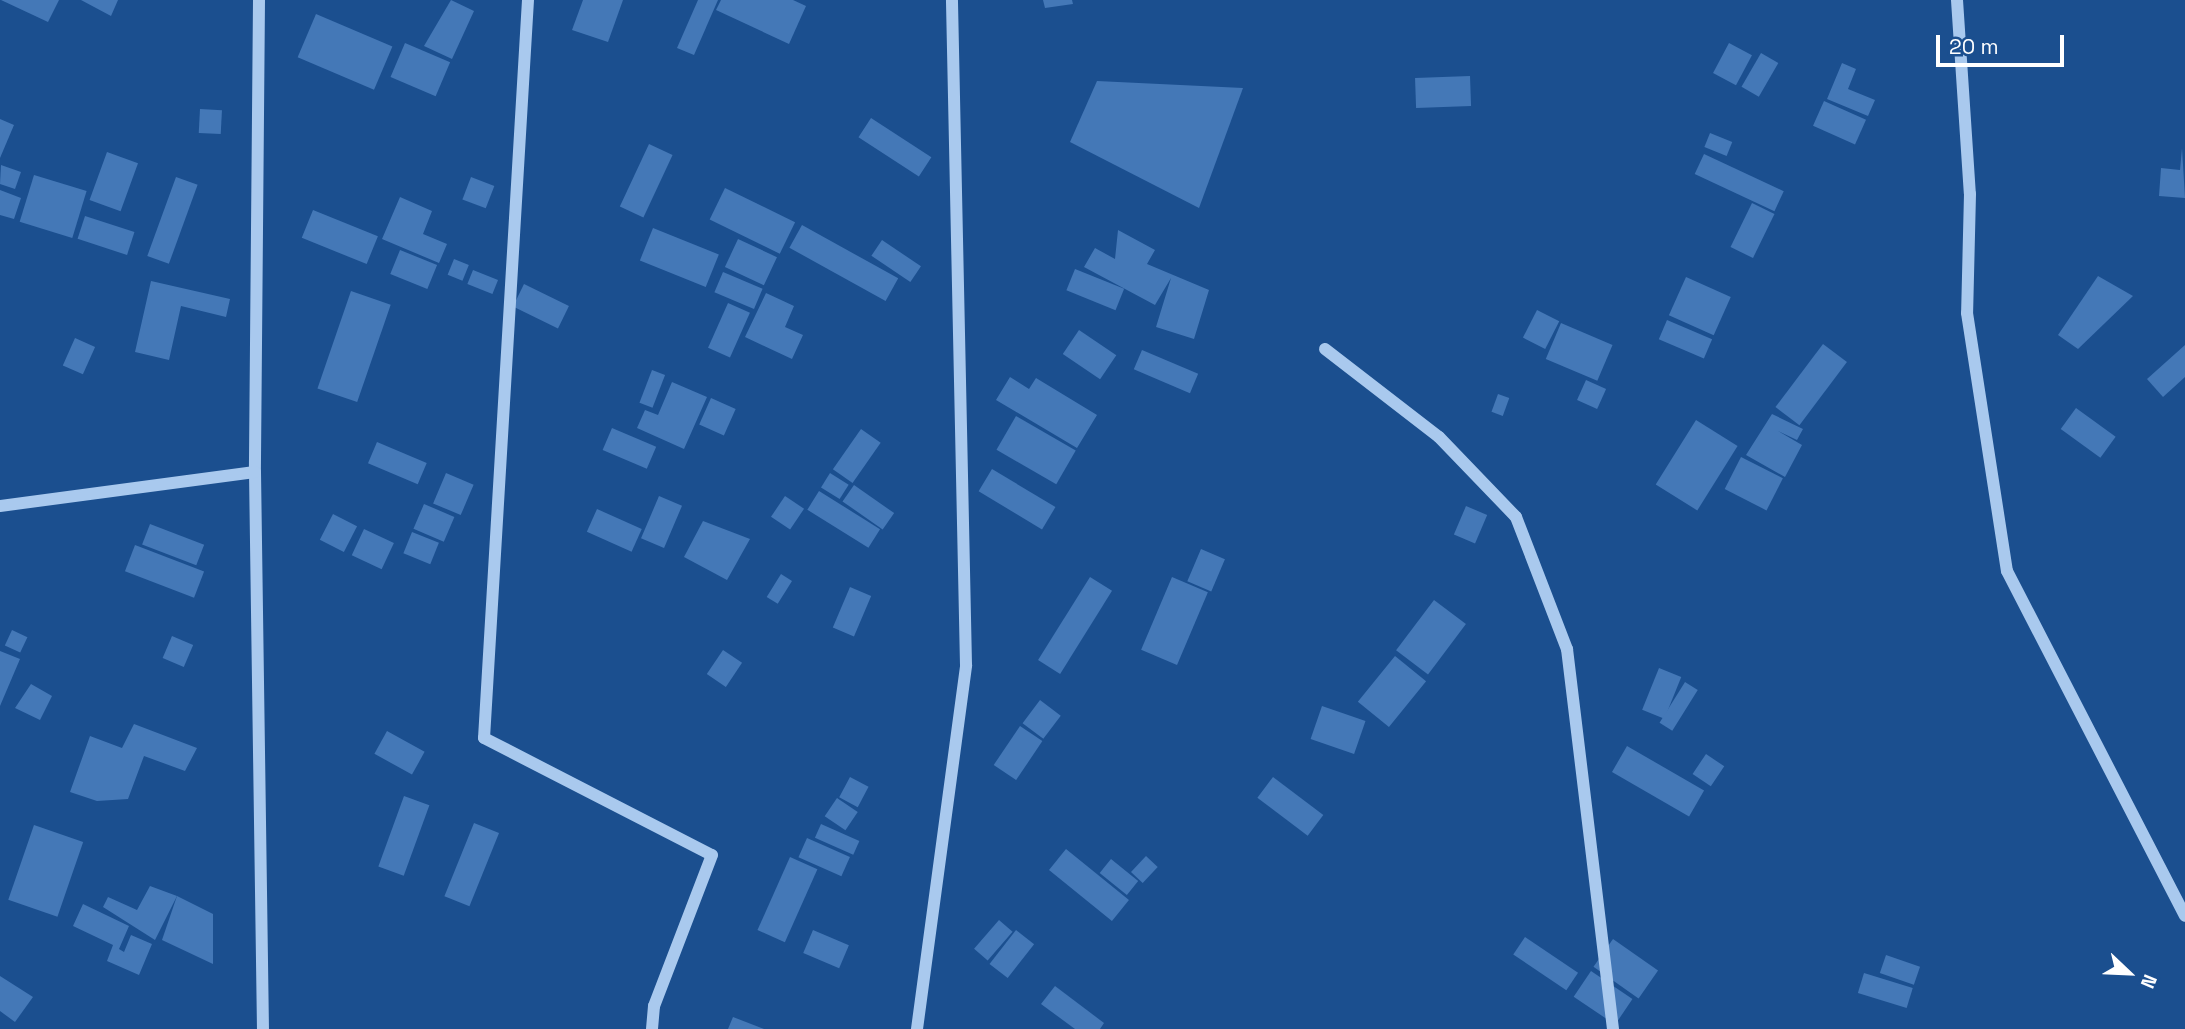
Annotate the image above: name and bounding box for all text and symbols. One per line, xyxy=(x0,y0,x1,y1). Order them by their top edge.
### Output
scale bar xyxy=(1940,21,2068,65)
text: 20 m xyxy=(1949,33,1999,60)
north arrow xyxy=(2094,938,2164,1008)
text: N xyxy=(2135,971,2163,992)

